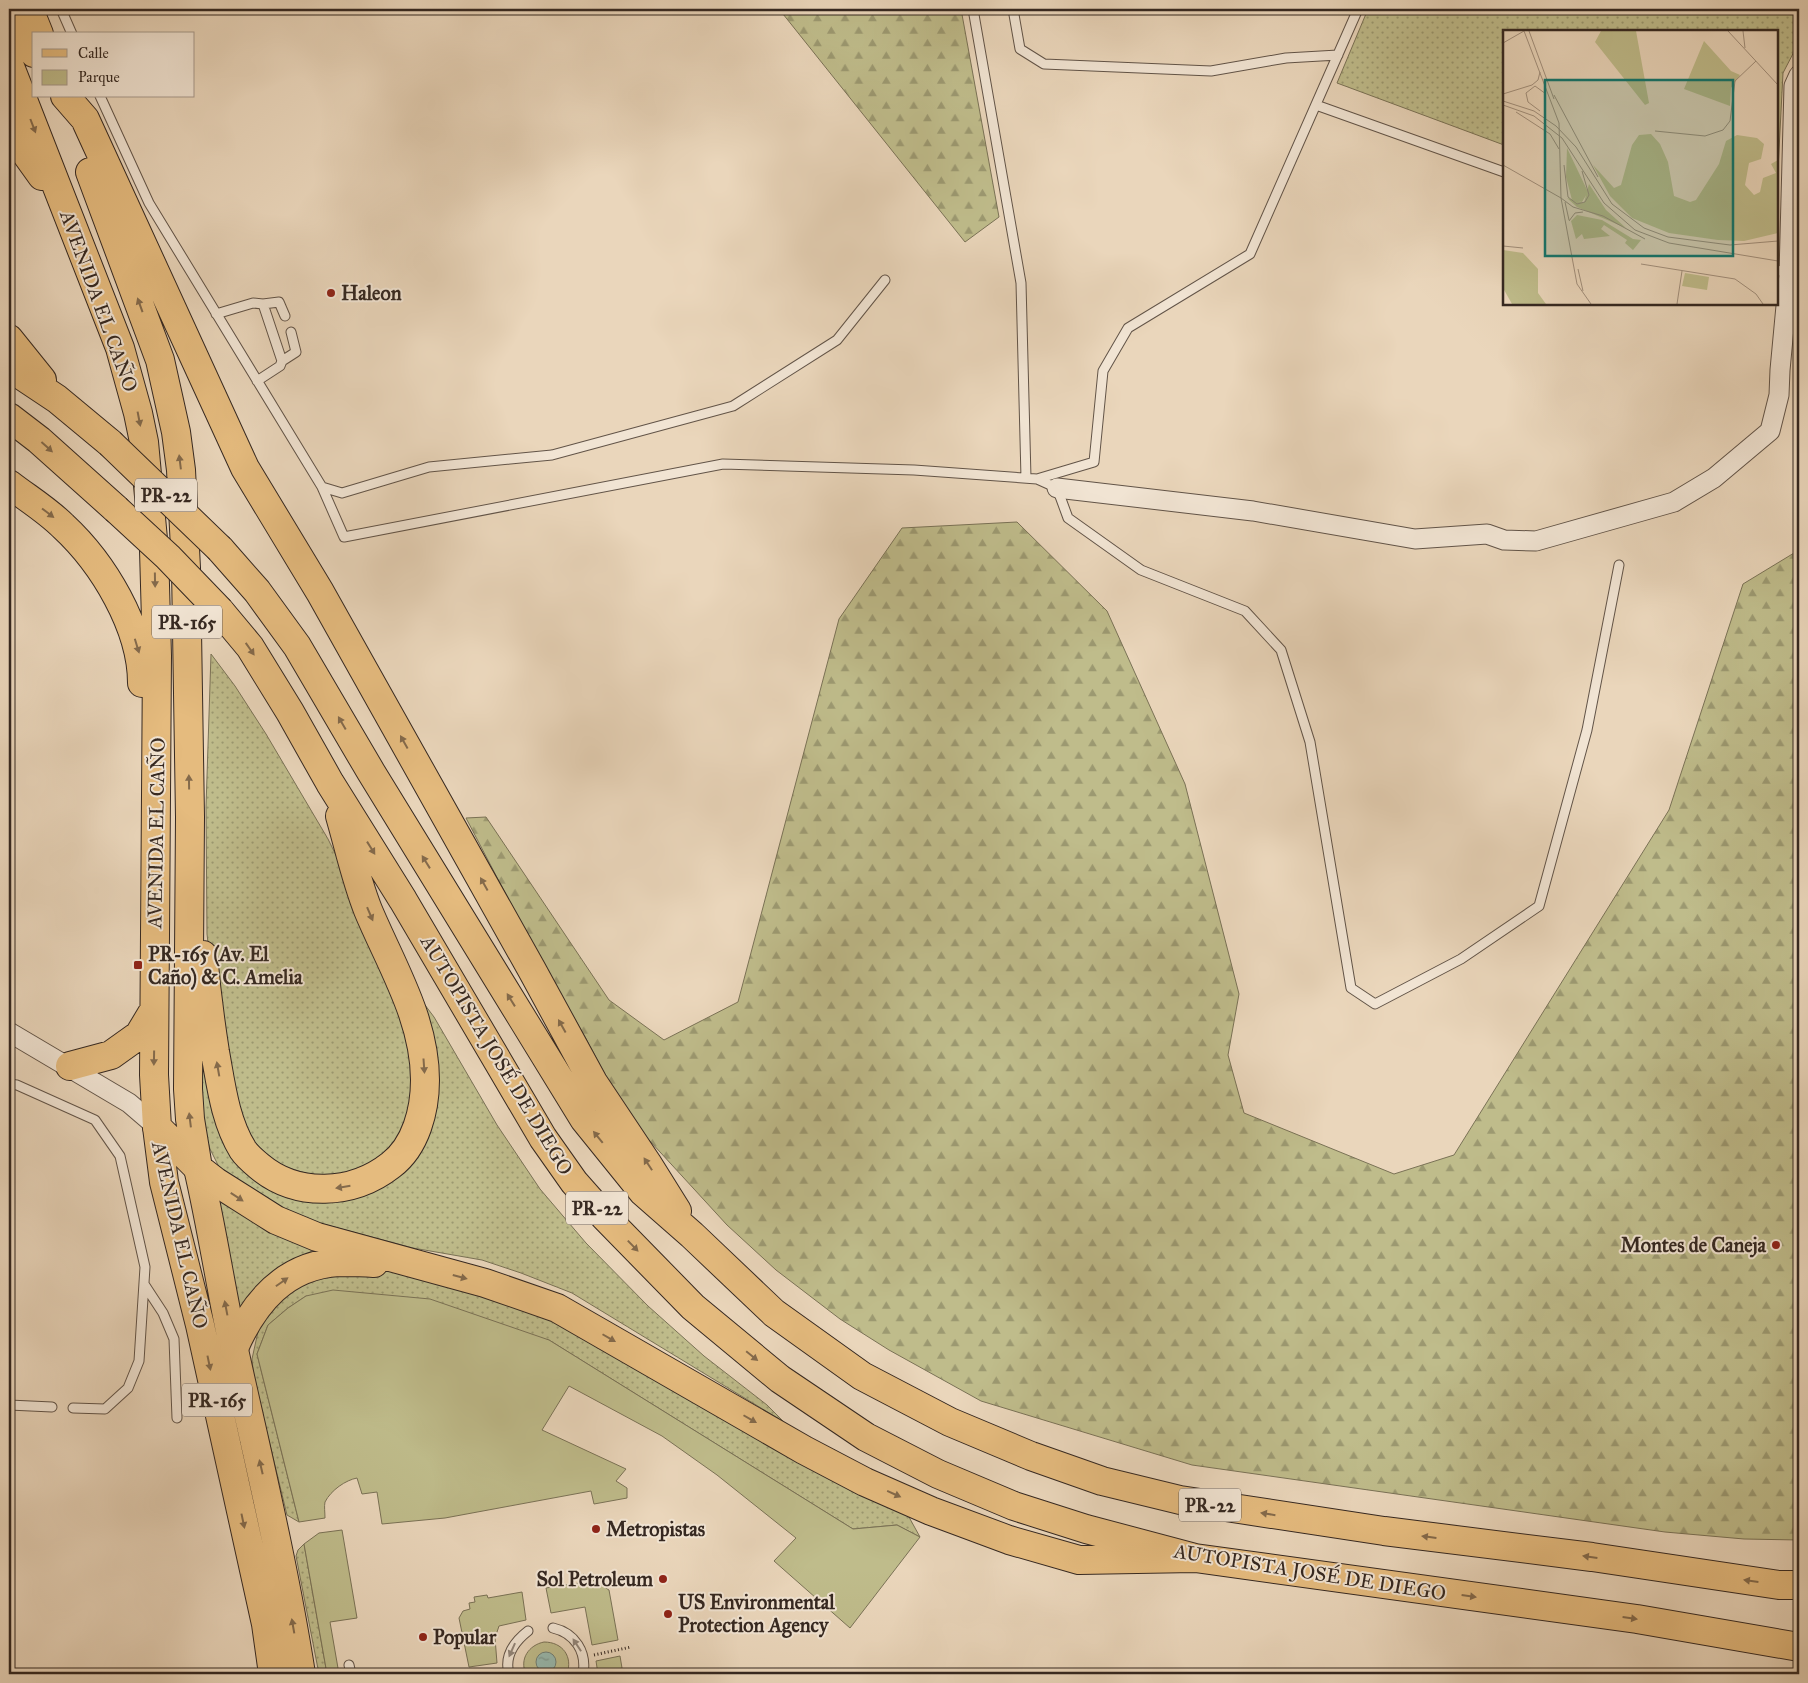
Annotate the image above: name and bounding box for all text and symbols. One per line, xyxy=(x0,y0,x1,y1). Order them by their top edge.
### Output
inset map xyxy=(1503,30,1778,305)
legend xyxy=(32,32,195,98)
text: Calle xyxy=(78,44,109,62)
text: Parque xyxy=(78,68,120,87)
one-way arrow xyxy=(29,119,37,134)
street label: AVENIDA EL CAÑO xyxy=(55,206,144,395)
place label: Haleon xyxy=(341,281,402,305)
marker: Haleon xyxy=(325,287,337,299)
one-way arrow xyxy=(136,298,143,313)
one-way arrow xyxy=(136,411,144,427)
one-way arrow xyxy=(41,441,53,453)
one-way arrow xyxy=(176,454,184,470)
road number: PR-22 xyxy=(135,478,197,512)
one-way arrow xyxy=(41,508,55,518)
one-way arrow xyxy=(151,573,159,589)
road number: PR-165 xyxy=(152,606,222,638)
one-way arrow xyxy=(134,639,142,654)
one-way arrow xyxy=(245,643,255,656)
one-way arrow xyxy=(338,715,346,730)
one-way arrow xyxy=(400,736,409,749)
street label: AVENIDA EL CAÑO xyxy=(141,737,170,930)
one-way arrow xyxy=(185,774,193,790)
one-way arrow xyxy=(366,842,375,855)
one-way arrow xyxy=(421,855,431,868)
one-way arrow xyxy=(479,877,488,891)
one-way arrow xyxy=(366,907,374,921)
street label: AUTOPISTA JOSÉ DE DIEGO xyxy=(414,929,580,1180)
place label: PR-165 (Av. El Caño) & C. Amelia xyxy=(148,942,303,990)
marker: PR-165 (Av. El Caño) & C. Amelia xyxy=(132,959,144,971)
one-way arrow xyxy=(506,994,516,1007)
one-way arrow xyxy=(558,1019,567,1033)
one-way arrow xyxy=(150,1050,158,1066)
one-way arrow xyxy=(420,1058,428,1074)
one-way arrow xyxy=(214,1060,222,1076)
one-way arrow xyxy=(186,1111,194,1127)
one-way arrow xyxy=(593,1131,604,1144)
street label: AVENIDA EL CAÑO xyxy=(147,1138,214,1331)
one-way arrow xyxy=(643,1157,653,1171)
one-way arrow xyxy=(334,1183,350,1191)
one-way arrow xyxy=(231,1192,244,1201)
road number: PR-22 xyxy=(566,1192,628,1224)
place label: Montes de Caneja xyxy=(1620,1233,1767,1258)
one-way arrow xyxy=(627,1239,639,1251)
marker: Montes de Caneja xyxy=(1770,1239,1782,1251)
one-way arrow xyxy=(452,1273,467,1281)
one-way arrow xyxy=(275,1277,289,1287)
one-way arrow xyxy=(222,1301,230,1316)
one-way arrow xyxy=(603,1334,616,1343)
one-way arrow xyxy=(745,1350,757,1362)
one-way arrow xyxy=(205,1355,213,1370)
road number: PR-165 xyxy=(182,1384,252,1416)
one-way arrow xyxy=(743,1415,756,1424)
one-way arrow xyxy=(257,1459,265,1474)
road number: PR-22 xyxy=(1179,1488,1241,1522)
one-way arrow xyxy=(887,1491,901,1499)
one-way arrow xyxy=(1260,1509,1276,1517)
one-way arrow xyxy=(239,1514,247,1529)
place label: Metropistas xyxy=(606,1517,706,1542)
marker: Metropistas xyxy=(590,1523,602,1535)
one-way arrow xyxy=(1421,1533,1437,1541)
street label: AUTOPISTA JOSÉ DE DIEGO xyxy=(1171,1536,1448,1606)
one-way arrow xyxy=(1582,1553,1598,1561)
place label: Sol Petroleum xyxy=(537,1567,653,1591)
marker: Sol Petroleum xyxy=(657,1573,669,1585)
one-way arrow xyxy=(1742,1576,1758,1584)
place label: US Environmental Protection Agency xyxy=(678,1590,835,1638)
one-way arrow xyxy=(1461,1592,1477,1600)
marker: US Environmental Protection Agency xyxy=(662,1608,674,1620)
one-way arrow xyxy=(1622,1614,1638,1622)
one-way arrow xyxy=(289,1618,297,1634)
place label: Popular xyxy=(433,1625,497,1650)
marker: Popular xyxy=(417,1631,429,1643)
one-way arrow xyxy=(572,1638,582,1652)
one-way arrow xyxy=(508,1643,516,1657)

